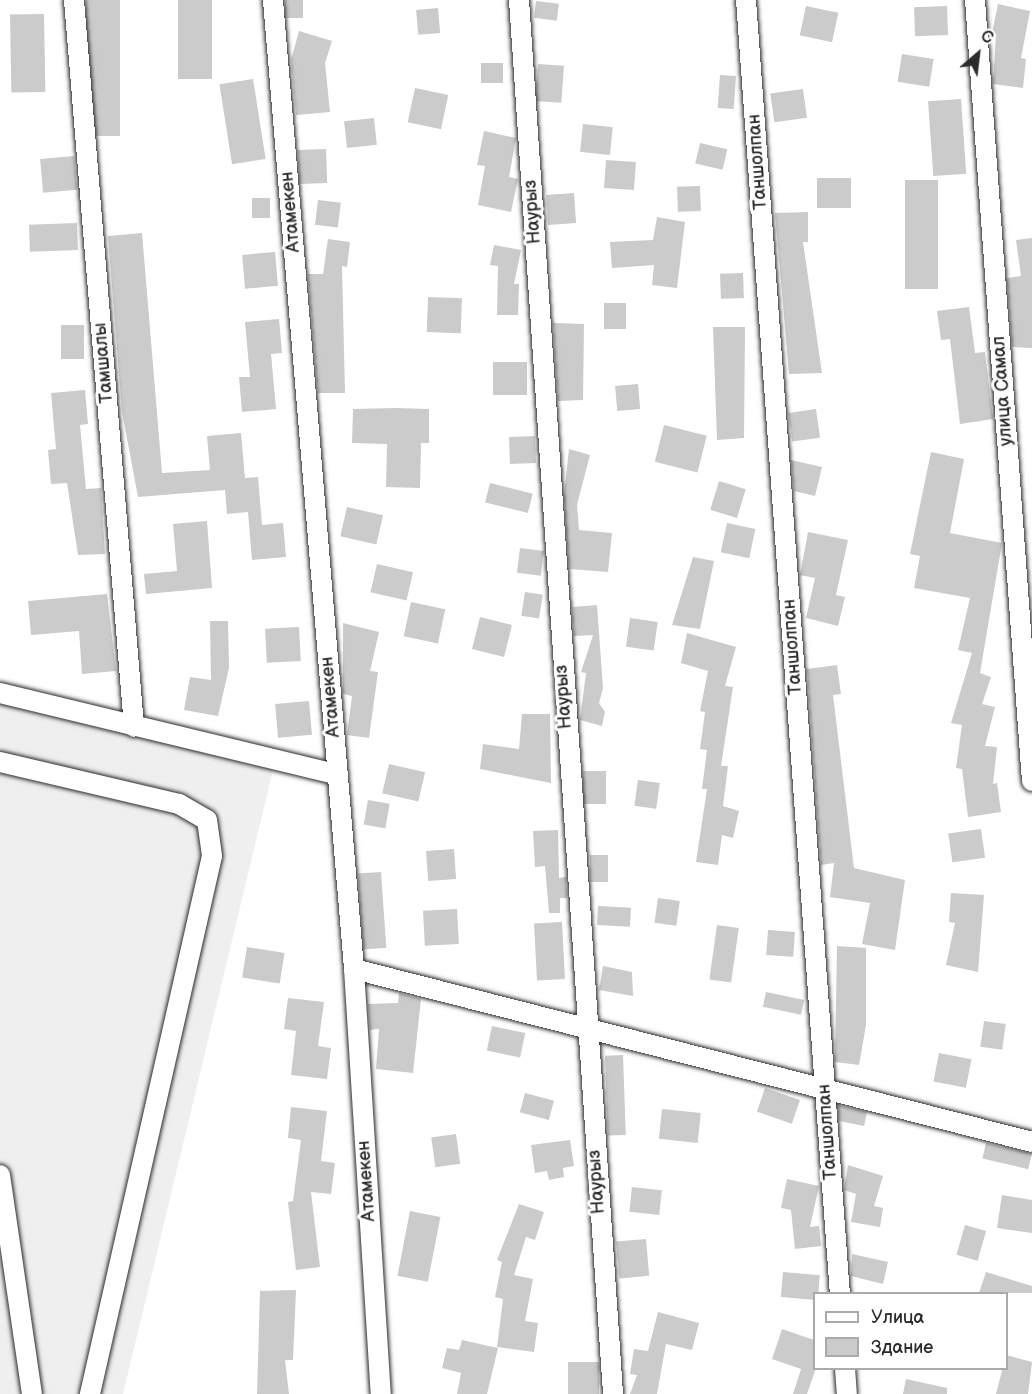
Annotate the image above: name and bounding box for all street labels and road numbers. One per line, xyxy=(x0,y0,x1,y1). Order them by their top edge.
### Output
street label: Таншолпан xyxy=(744,113,772,211)
street label: Атамекен xyxy=(277,171,305,253)
street label: Наурыз xyxy=(520,179,546,245)
street label: Тамшалы xyxy=(90,322,118,404)
street label: улица Самал xyxy=(988,335,1018,447)
street label: Таншолпан xyxy=(779,598,807,696)
street label: Атамекен xyxy=(317,656,345,738)
street label: Наурыз xyxy=(551,664,577,730)
street label: Таншолпан xyxy=(814,1083,842,1181)
street label: Атамекен xyxy=(353,1140,381,1222)
street label: Наурыз xyxy=(584,1149,610,1215)

